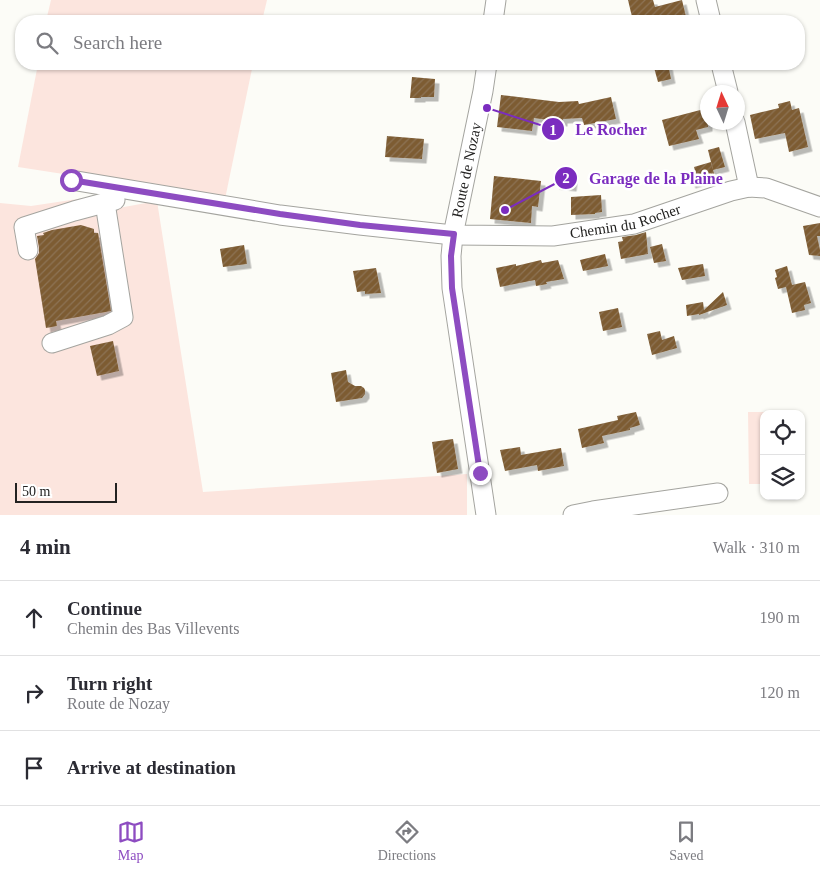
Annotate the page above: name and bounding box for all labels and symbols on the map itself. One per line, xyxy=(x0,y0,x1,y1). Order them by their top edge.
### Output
north arrow xyxy=(700,85,745,130)
callout: Le Rocher xyxy=(541,114,657,145)
street label: Route de Nozay xyxy=(449,121,484,219)
text: Le Rocher xyxy=(575,121,647,138)
text: 1 xyxy=(549,122,557,138)
callout: Garage de la Plaine xyxy=(554,163,733,194)
route start xyxy=(60,169,83,192)
text: 2 xyxy=(562,170,570,186)
text: Garage de la Plaine xyxy=(589,170,723,188)
street label: Chemin du Rocher xyxy=(569,201,683,241)
route end xyxy=(469,462,492,485)
scale bar xyxy=(15,480,118,503)

